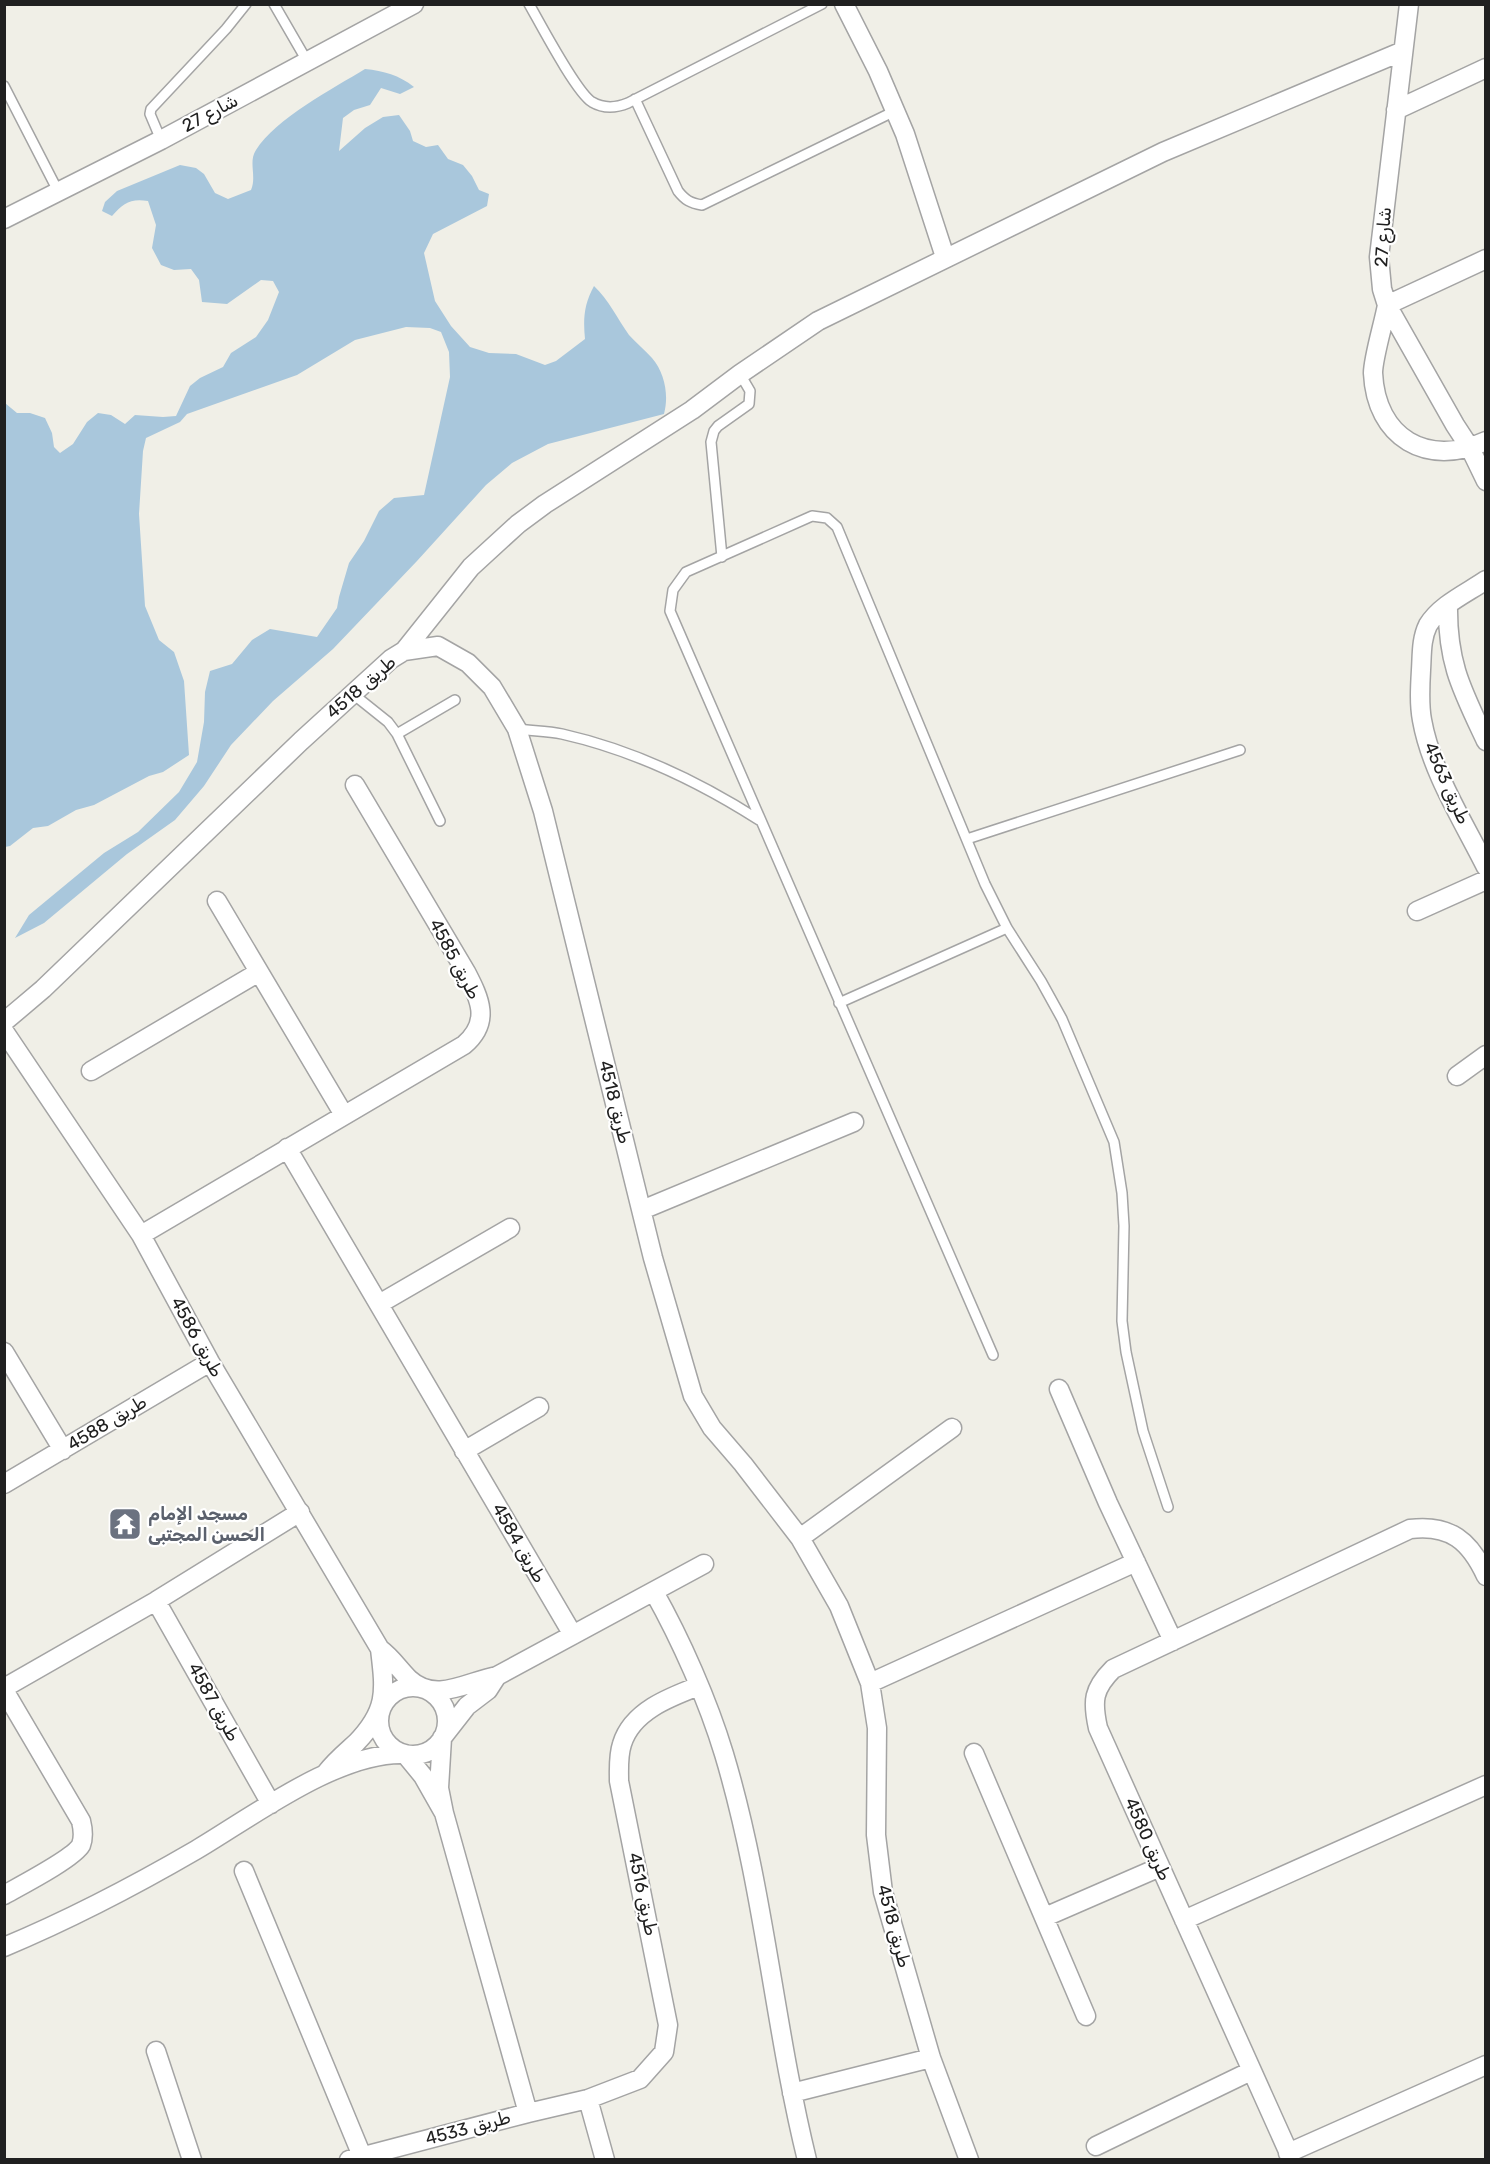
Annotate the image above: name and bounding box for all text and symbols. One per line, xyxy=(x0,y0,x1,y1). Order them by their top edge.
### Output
street label: شارع 27 xyxy=(178,89,242,138)
street label: شارع 27 xyxy=(1370,206,1397,268)
street label: طريق 4518 xyxy=(322,651,400,723)
street label: طريق 4563 xyxy=(1419,739,1475,827)
street label: طريق 4585 xyxy=(425,915,485,1003)
street label: طريق 4518 xyxy=(594,1058,636,1146)
street label: طريق 4586 xyxy=(166,1293,228,1381)
street label: طريق 4588 xyxy=(63,1391,151,1455)
street label: طريق 4584 xyxy=(487,1499,551,1587)
place label: مسجد الإمام الحسن المجتبى xyxy=(148,1503,265,1546)
temple icon: مسجد الإمام الحسن المجتبى xyxy=(107,1506,143,1542)
street label: طريق 4587 xyxy=(183,1659,245,1745)
street label: طريق 4580 xyxy=(1120,1794,1176,1884)
street label: طريق 4516 xyxy=(623,1850,663,1938)
street label: طريق 4518 xyxy=(872,1882,916,1970)
street label: طريق 4533 xyxy=(423,2106,513,2150)

